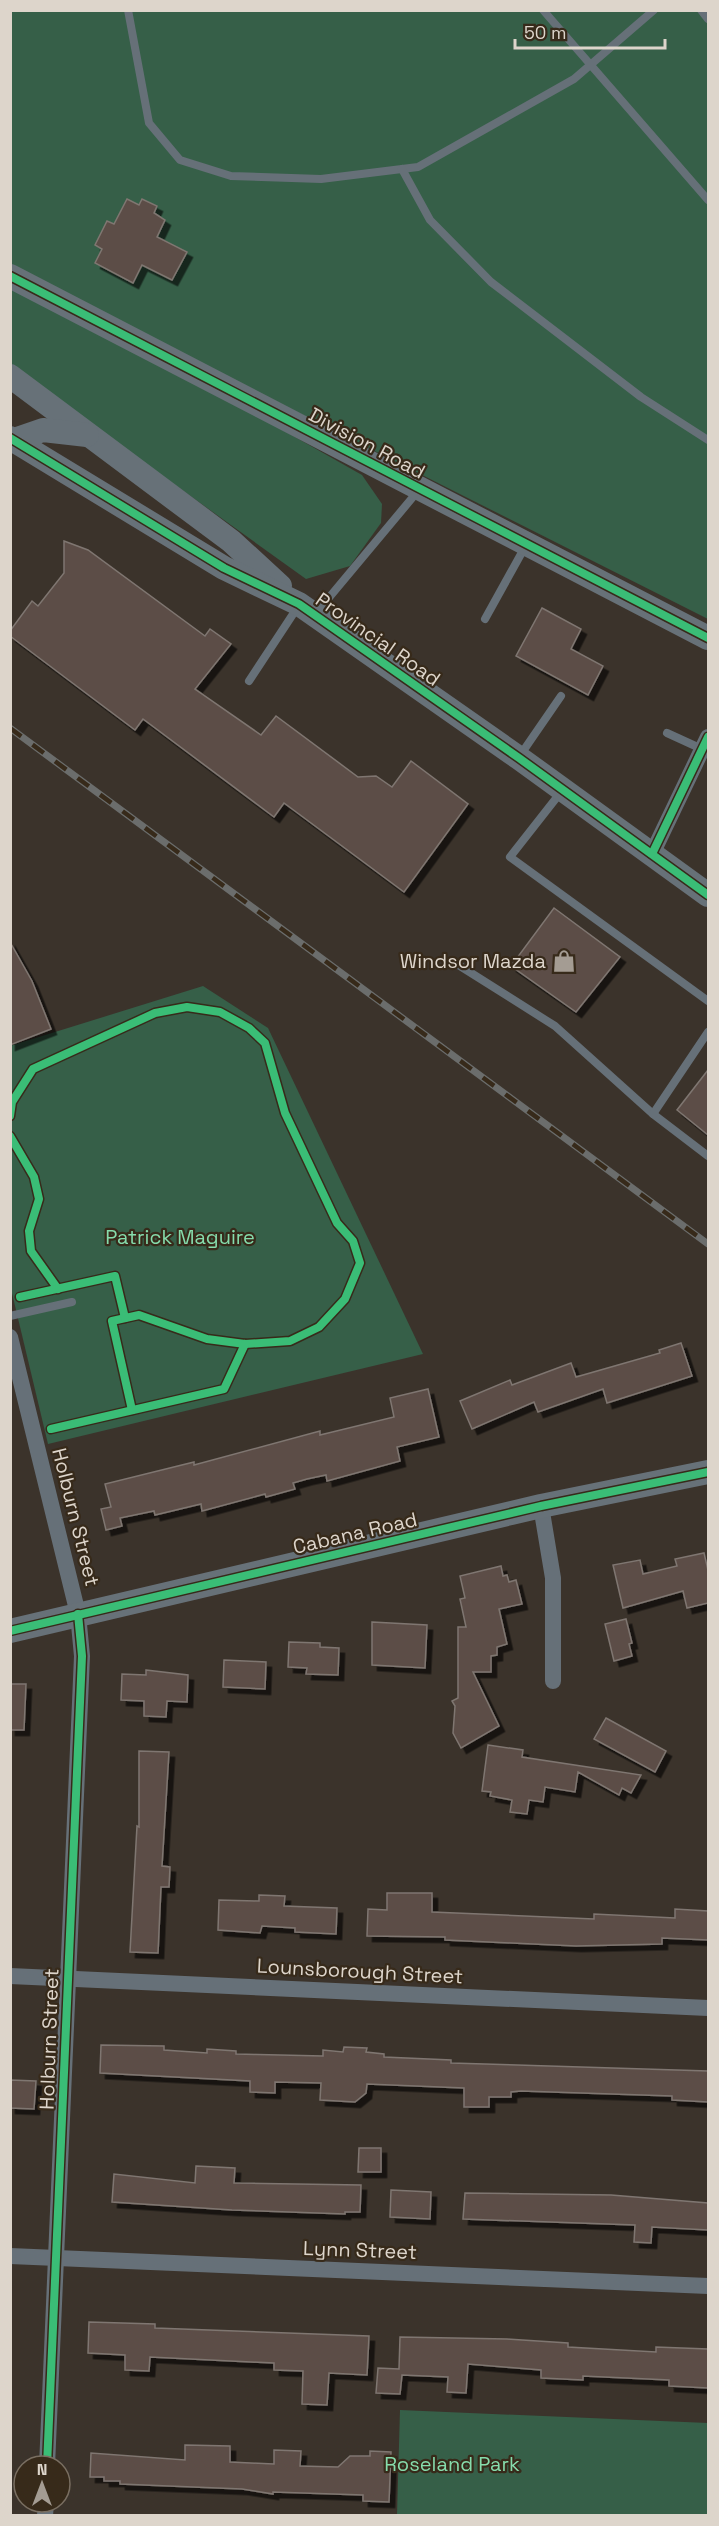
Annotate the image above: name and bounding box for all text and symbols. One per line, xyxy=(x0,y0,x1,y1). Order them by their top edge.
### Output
scale bar xyxy=(515,12,665,50)
text: 50 m xyxy=(524,21,566,44)
street label: Division Road xyxy=(304,401,430,485)
street label: Provincial Road xyxy=(311,586,445,692)
place label: Windsor Mazda xyxy=(400,948,546,974)
shop icon: Windsor Mazda xyxy=(551,948,577,974)
park label: Patrick Maguire xyxy=(105,1224,255,1250)
street label: Holburn Street xyxy=(46,1445,106,1589)
street label: Cabana Road xyxy=(290,1506,420,1560)
street label: Lounsborough Street xyxy=(256,1953,464,1989)
street label: Holburn Street xyxy=(34,1968,64,2110)
street label: Lynn Street xyxy=(303,2235,417,2265)
park label: Roseland Park xyxy=(384,2451,520,2477)
north arrow xyxy=(12,2454,72,2514)
text: N xyxy=(37,2459,47,2480)

